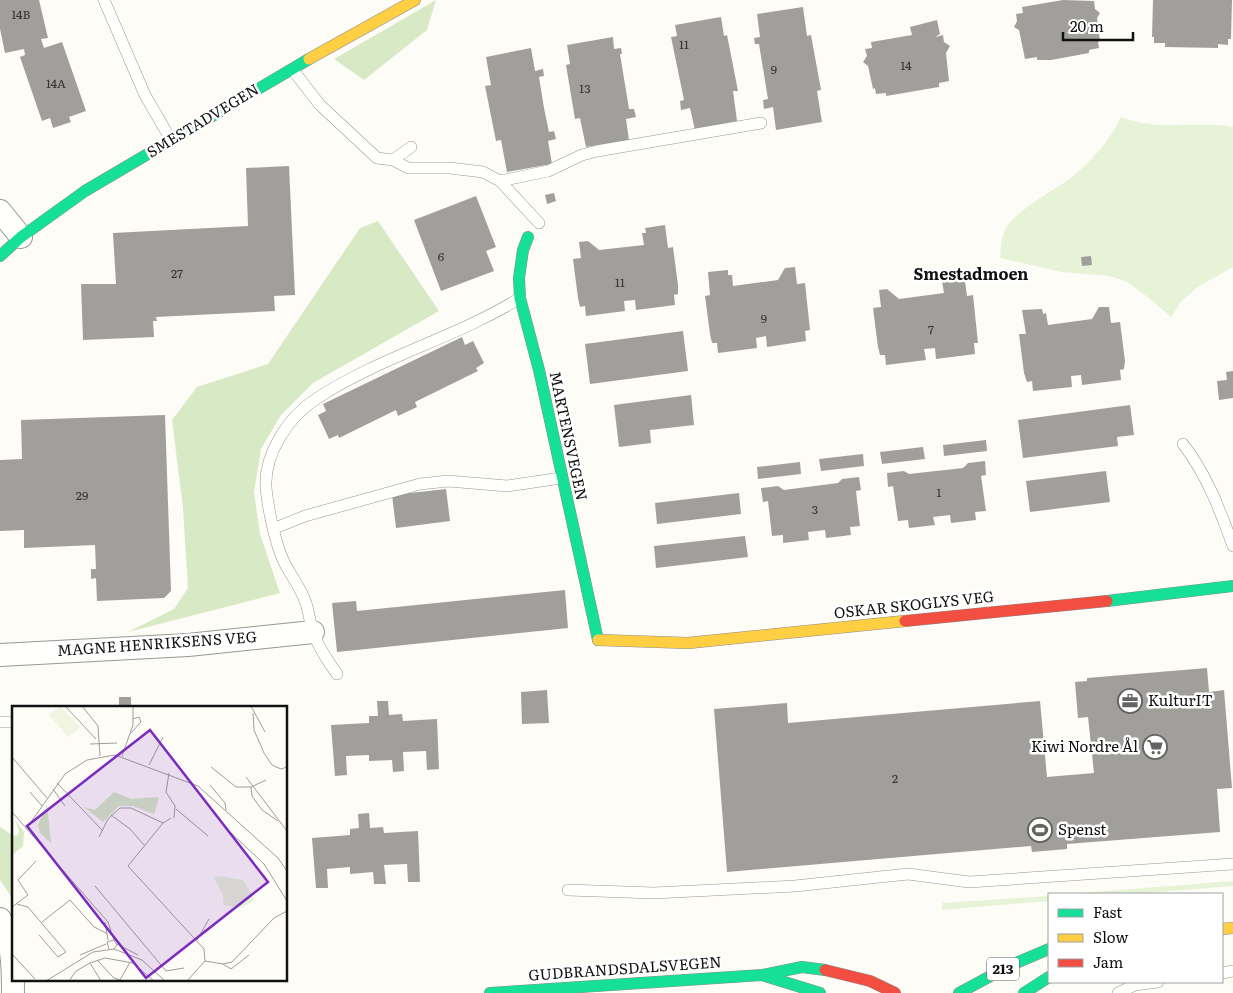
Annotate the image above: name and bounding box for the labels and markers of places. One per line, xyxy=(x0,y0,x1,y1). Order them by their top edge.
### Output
office icon: KulturIT xyxy=(1117,688,1143,714)
place label: KulturIT xyxy=(1148,688,1213,711)
place label: Kiwi Nordre Ål xyxy=(1031,734,1138,757)
supermarket icon: Kiwi Nordre Ål xyxy=(1142,734,1168,760)
sports icon: Spenst xyxy=(1027,817,1053,843)
place label: Spenst xyxy=(1058,817,1106,840)

